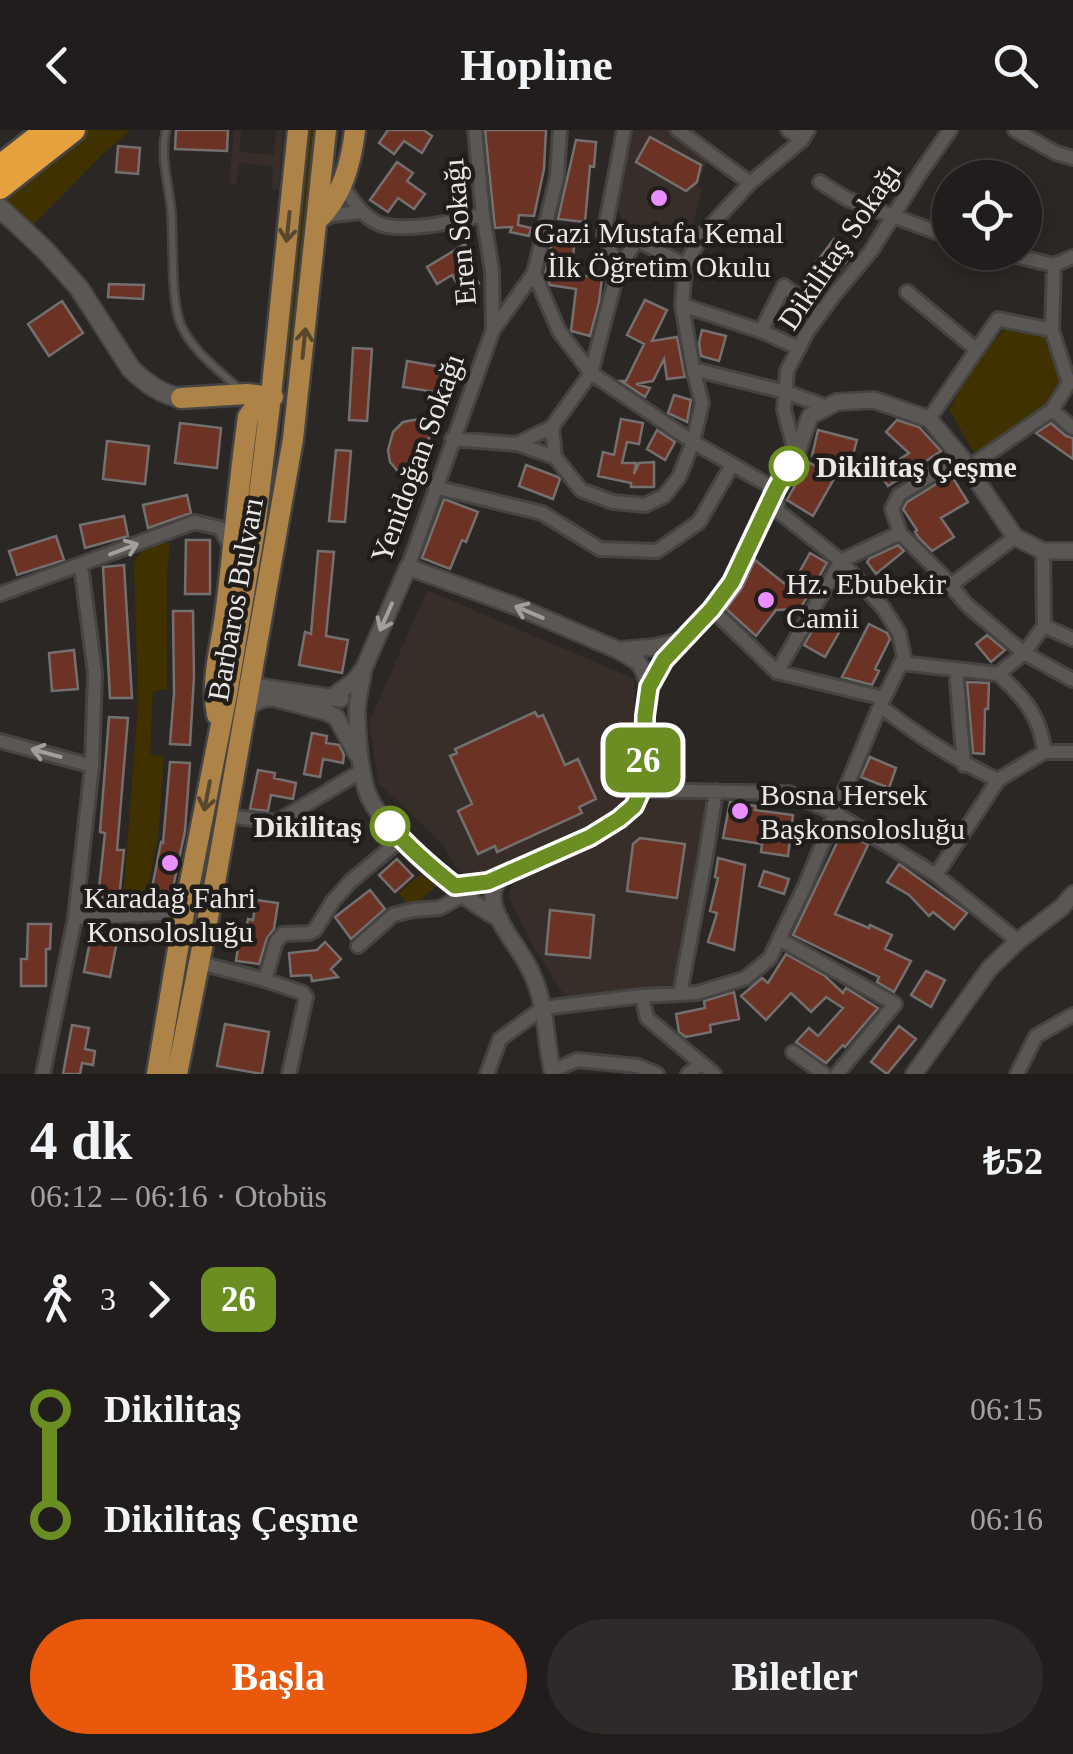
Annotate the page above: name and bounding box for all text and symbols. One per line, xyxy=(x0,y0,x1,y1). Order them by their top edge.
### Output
icon: back xyxy=(30,38,85,93)
icon: search xyxy=(988,38,1043,93)
text: Hopline xyxy=(460,40,613,90)
street label: Dikilitaş Sokağı xyxy=(771,156,907,336)
street label: Eren Sokağı xyxy=(436,157,482,307)
map controls xyxy=(932,160,1042,270)
button: locate xyxy=(932,160,1042,270)
marker: Gazi Mustafa Kemal İlk Öğretim Okulu xyxy=(648,187,670,209)
one-way arrow xyxy=(278,210,297,243)
place label: Gazi Mustafa Kemal İlk Öğretim Okulu xyxy=(534,216,784,283)
one-way arrow xyxy=(295,327,314,359)
street label: Yenidoğan Sokağı xyxy=(364,349,470,567)
marker: Dikilitaş Çeşme xyxy=(770,447,808,485)
place label: Dikilitaş Çeşme xyxy=(816,450,1017,483)
street label: Barbaros Bulvarı xyxy=(201,495,269,703)
one-way arrow xyxy=(108,539,139,557)
place label: Hz. Ebubekir Camii xyxy=(786,567,946,634)
marker: Hz. Ebubekir Camii xyxy=(755,589,777,611)
one-way arrow xyxy=(376,601,394,632)
one-way arrow xyxy=(514,602,544,620)
line badge: 26 xyxy=(598,728,688,792)
text: 26 xyxy=(626,741,661,780)
one-way arrow xyxy=(31,743,62,762)
place label: Bosna Hersek Başkonsolosluğu xyxy=(760,778,965,845)
one-way arrow xyxy=(197,779,216,812)
marker: Bosna Hersek Başkonsolosluğu xyxy=(729,800,751,822)
marker: Dikilitaş xyxy=(371,807,409,845)
place label: Dikilitaş xyxy=(254,810,362,843)
marker: Karadağ Fahri Konsolosluğu xyxy=(159,852,181,874)
place label: Karadağ Fahri Konsolosluğu xyxy=(84,881,256,948)
text: 4 dk xyxy=(30,1110,132,1171)
text: ₺52 xyxy=(983,1140,1043,1182)
text: 06:12 – 06:16 · Otobüs xyxy=(30,1178,327,1214)
icon: walk xyxy=(30,1272,85,1327)
icon: forward xyxy=(131,1272,186,1327)
text: 26 xyxy=(221,1280,256,1319)
text: 3 xyxy=(100,1281,116,1317)
text: Dikilitaş xyxy=(104,1388,241,1430)
text: 06:15 xyxy=(970,1391,1043,1427)
text: Dikilitaş Çeşme xyxy=(104,1498,358,1540)
text: 06:16 xyxy=(970,1501,1043,1537)
button: Başla xyxy=(30,1619,527,1734)
button: Biletler xyxy=(547,1619,1043,1734)

